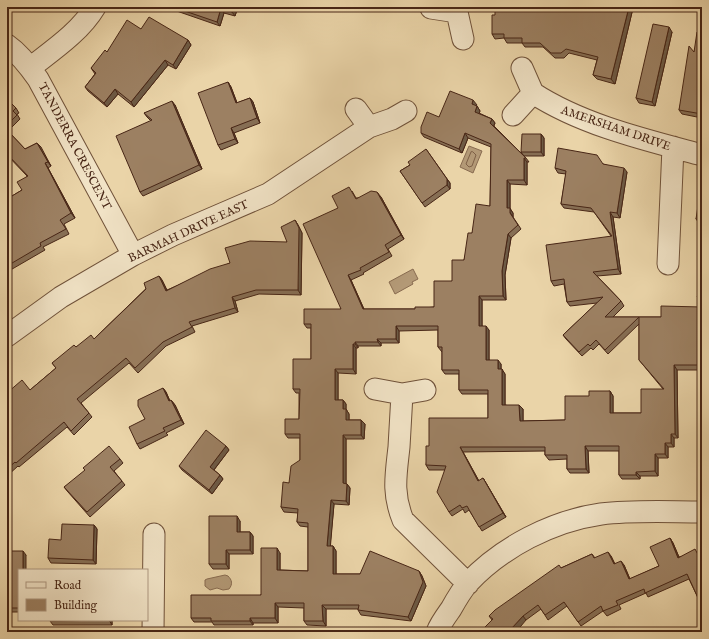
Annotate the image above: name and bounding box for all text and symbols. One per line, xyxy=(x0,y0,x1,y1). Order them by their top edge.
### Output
street label: TANDERRA CRESCENT xyxy=(35,80,115,213)
street label: AMERSHAM DRIVE xyxy=(558,102,673,154)
street label: BARMAH DRIVE EAST xyxy=(126,197,251,266)
legend xyxy=(18,569,148,621)
text: Road xyxy=(54,578,82,593)
text: Building xyxy=(54,598,98,613)

